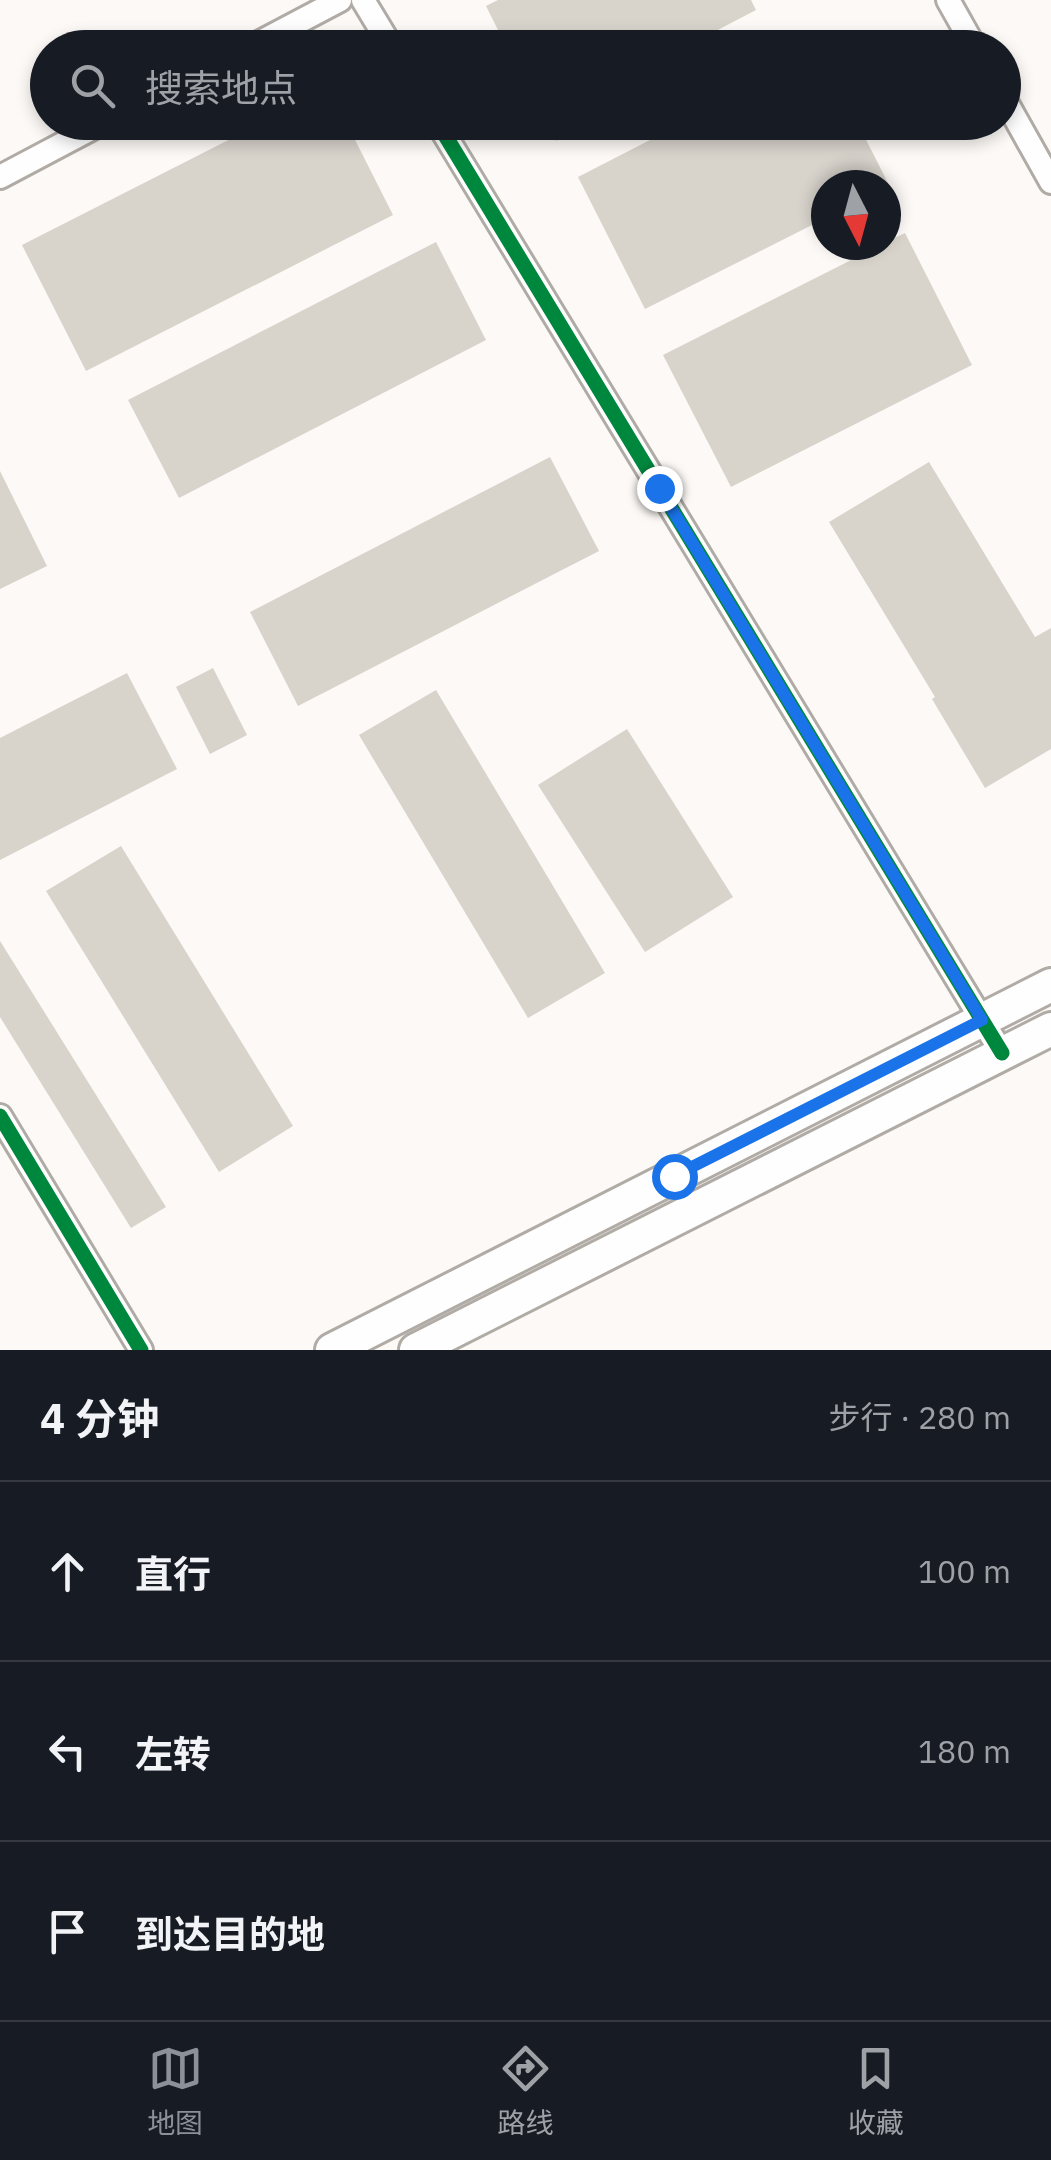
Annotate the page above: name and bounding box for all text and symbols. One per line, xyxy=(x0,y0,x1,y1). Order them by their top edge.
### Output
search box xyxy=(30,30,1021,140)
icon: search xyxy=(65,58,120,113)
text: 搜索地点 xyxy=(145,63,297,112)
north arrow xyxy=(811,170,901,260)
route end xyxy=(637,466,683,512)
route start xyxy=(652,1154,698,1200)
text: 4 分钟 xyxy=(40,1391,159,1446)
text: 步行 · 280 m xyxy=(828,1396,1011,1438)
icon: ahead xyxy=(40,1544,95,1599)
text: 直行 xyxy=(135,1549,211,1598)
text: 100 m xyxy=(918,1550,1011,1592)
icon: left xyxy=(40,1724,95,1779)
text: 左转 xyxy=(135,1729,211,1778)
text: 180 m xyxy=(918,1730,1011,1772)
icon: arrive xyxy=(40,1904,95,1959)
text: 到达目的地 xyxy=(135,1909,325,1958)
tab: 地图 xyxy=(147,2041,203,2141)
tab: 路线 xyxy=(497,2041,554,2141)
tab: 收藏 xyxy=(848,2041,904,2141)

